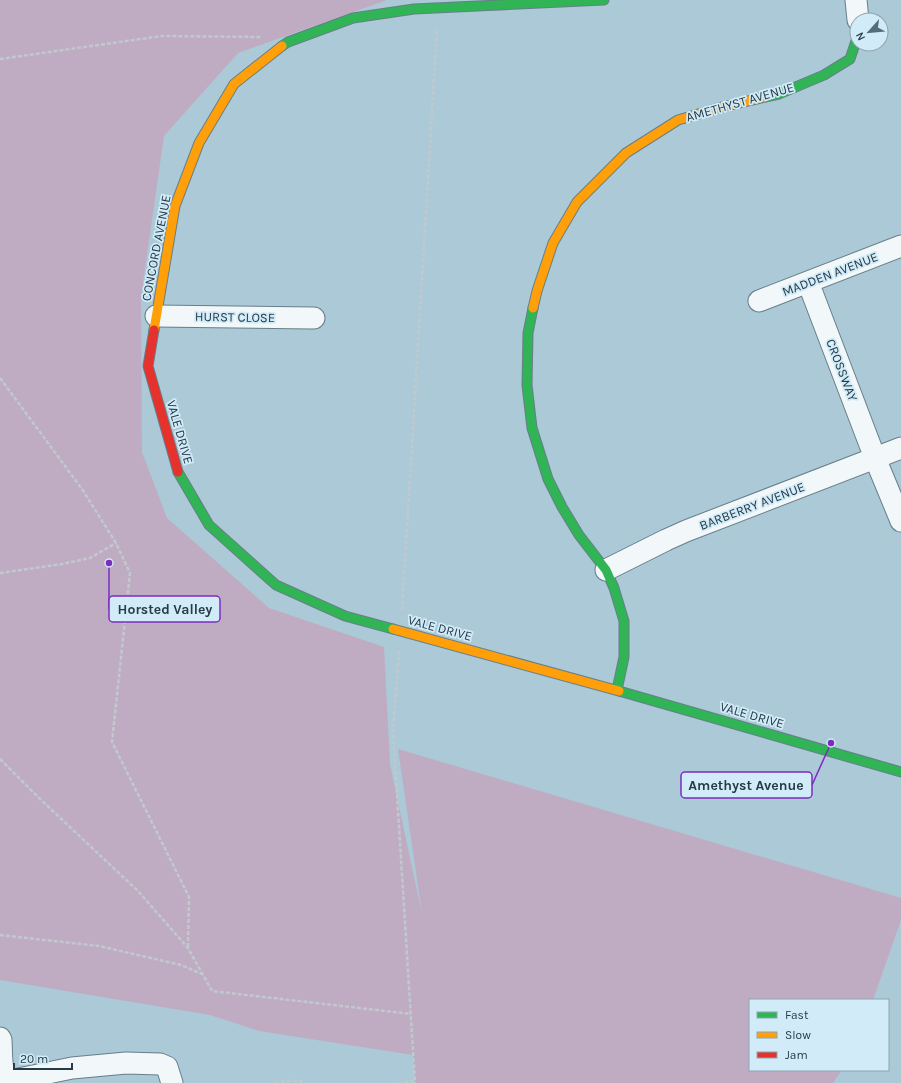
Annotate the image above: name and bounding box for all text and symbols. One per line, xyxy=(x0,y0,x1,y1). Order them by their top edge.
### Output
north arrow xyxy=(849,12,889,52)
text: N xyxy=(853,30,868,43)
street label: AMETHYST AVENUE xyxy=(684,79,796,125)
street label: CONCORD AVENUE xyxy=(138,194,174,302)
street label: MADDEN AVENUE xyxy=(780,249,880,299)
street label: HURST CLOSE xyxy=(195,309,275,325)
street label: CROSSWAY xyxy=(823,337,861,403)
street label: VALE DRIVE xyxy=(164,398,196,466)
street label: BARBERRY AVENUE xyxy=(697,479,807,533)
callout: Horsted Valley xyxy=(109,596,220,622)
text: Horsted Valley xyxy=(118,601,212,618)
street label: VALE DRIVE xyxy=(406,612,474,644)
street label: VALE DRIVE xyxy=(718,699,786,731)
callout: Amethyst Avenue xyxy=(681,772,812,798)
text: Amethyst Avenue xyxy=(688,777,804,794)
legend xyxy=(749,999,889,1071)
text: Fast xyxy=(785,1008,809,1022)
text: Slow xyxy=(785,1028,811,1042)
scale bar xyxy=(14,1045,72,1071)
text: Jam xyxy=(785,1048,808,1062)
text: 20 m xyxy=(20,1052,48,1066)

